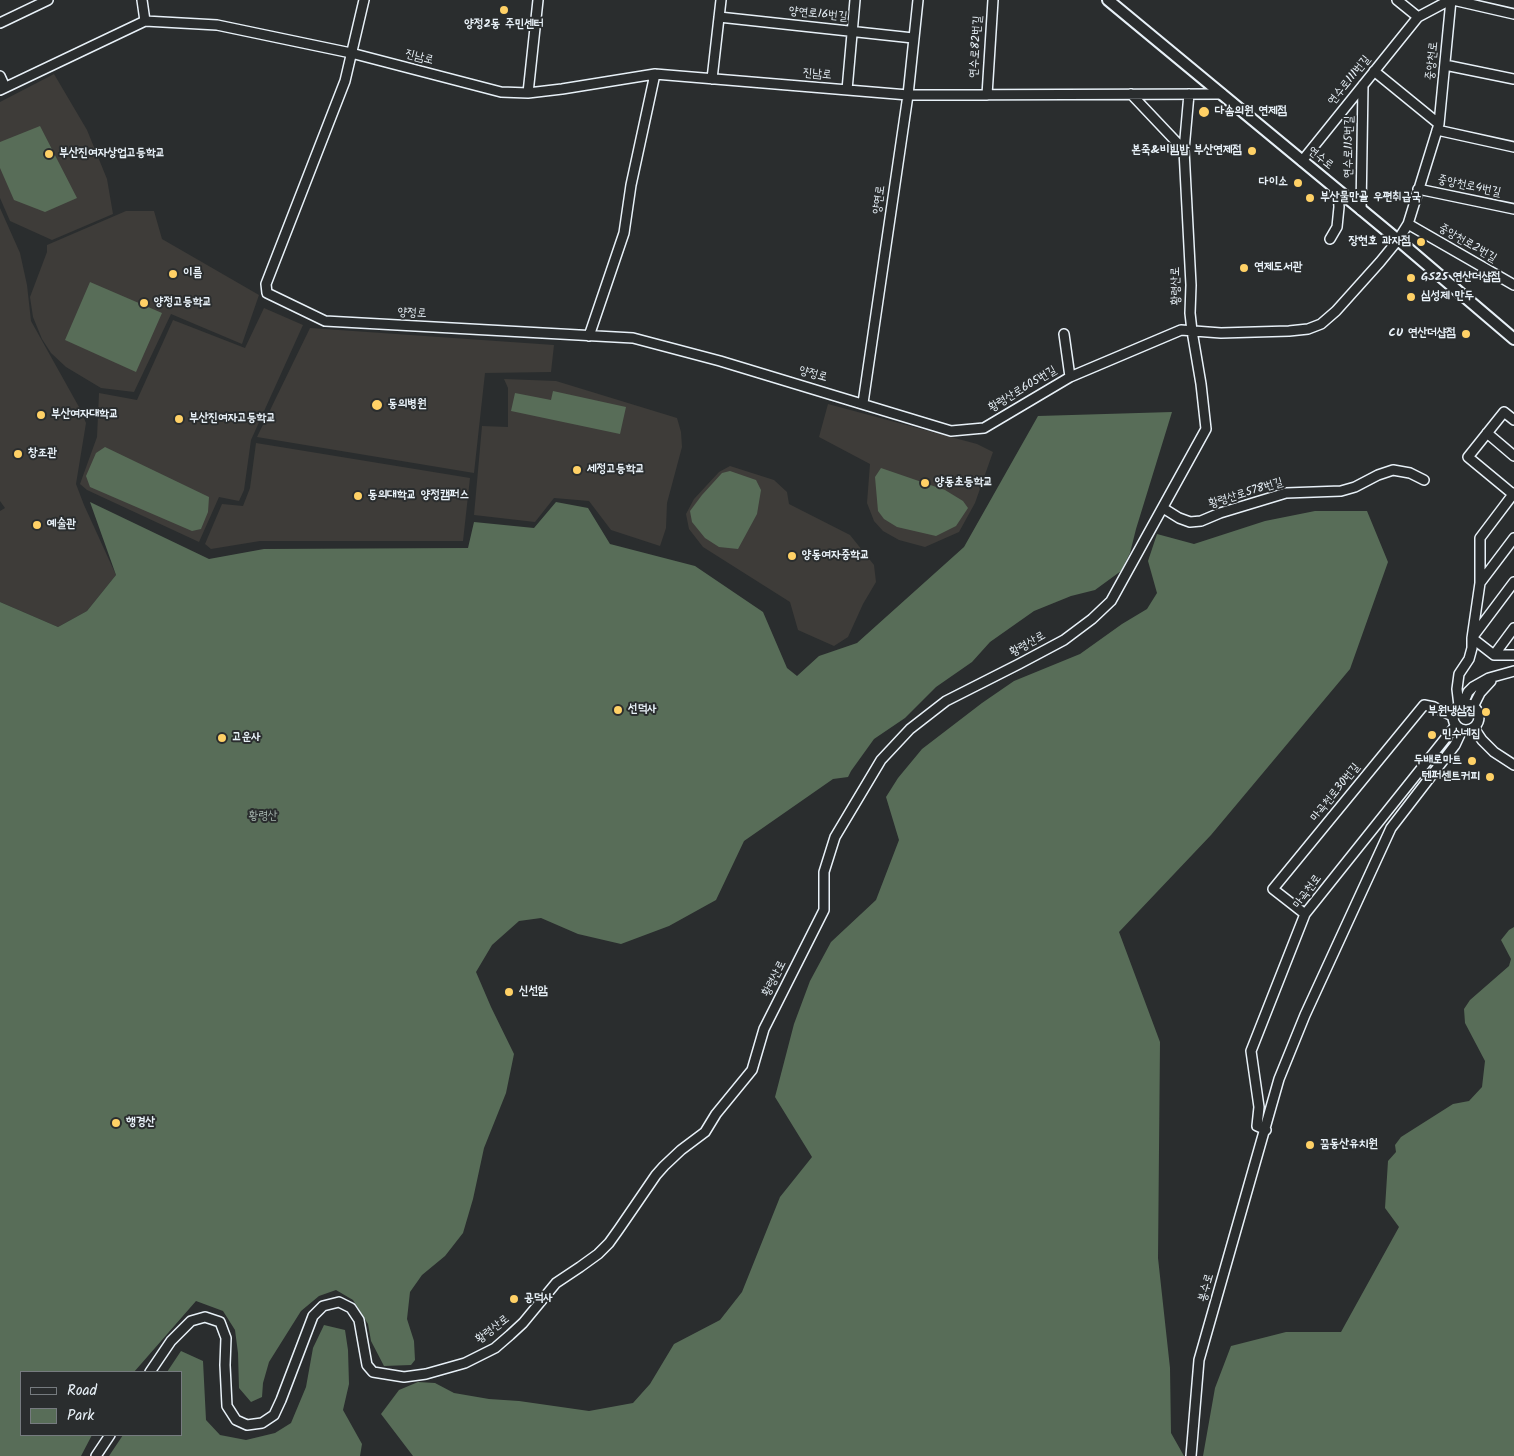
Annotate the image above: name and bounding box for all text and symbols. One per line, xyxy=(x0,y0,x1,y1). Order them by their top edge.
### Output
marker: 양정2동 주민센터 xyxy=(498,4,510,16)
street label: 양연로16번길 xyxy=(788,5,848,25)
street label: 연수로82번길 xyxy=(968,15,986,79)
place label: 양정2동 주민센터 xyxy=(464,18,544,32)
street label: 중앙천로 xyxy=(1424,41,1442,81)
street label: 진남로 xyxy=(403,47,435,69)
street label: 연수로111번길 xyxy=(1326,53,1374,109)
street label: 진남로 xyxy=(802,67,832,83)
marker: 다솜의원 연제점 xyxy=(1197,105,1211,119)
place label: 다솜의원 연제점 xyxy=(1215,105,1287,119)
street label: 연수로115번길 xyxy=(1342,116,1358,178)
place label: 본죽&비빔밥 부산연제점 xyxy=(1131,144,1242,158)
street label: 연수로 xyxy=(1304,144,1336,174)
marker: 본죽&비빔밥 부산연제점 xyxy=(1246,145,1258,157)
place label: 부산진여자상업고등학교 xyxy=(59,147,165,161)
marker: 부산진여자상업고등학교 xyxy=(43,148,55,160)
street label: 중앙천로4번길 xyxy=(1436,173,1502,201)
place label: 다이소 xyxy=(1259,176,1288,190)
marker: 다이소 xyxy=(1292,177,1304,189)
street label: 양연로 xyxy=(871,185,889,215)
place label: 부산물만골 우편취급국 xyxy=(1320,191,1421,205)
marker: 부산물만골 우편취급국 xyxy=(1304,192,1316,204)
street label: 중앙천로2번길 xyxy=(1435,222,1499,266)
place label: 장현호 과자점 xyxy=(1348,235,1411,249)
marker: 장현호 과자점 xyxy=(1415,236,1427,248)
place label: 연제도서관 xyxy=(1254,261,1302,275)
marker: 연제도서관 xyxy=(1238,262,1250,274)
place label: 이름 xyxy=(183,267,202,281)
street label: 황령산로 xyxy=(1169,267,1185,305)
marker: 이름 xyxy=(167,268,179,280)
place label: GS25 연산더샵점 xyxy=(1421,271,1501,285)
marker: GS25 연산더샵점 xyxy=(1405,272,1417,284)
place label: 심성제 만두 xyxy=(1421,290,1474,304)
marker: 심성제 만두 xyxy=(1405,291,1417,303)
place label: 양정고등학교 xyxy=(154,296,212,310)
marker: 양정고등학교 xyxy=(138,297,150,309)
street label: 양정로 xyxy=(397,306,427,322)
place label: CU 연산더샵점 xyxy=(1389,327,1456,341)
marker: CU 연산더샵점 xyxy=(1460,328,1472,340)
street label: 양정로 xyxy=(797,364,829,386)
street label: 황령산로605번길 xyxy=(986,364,1060,416)
marker: 동의병원 xyxy=(370,398,384,412)
place label: 동의병원 xyxy=(388,398,427,412)
place label: 부산여자대학교 xyxy=(51,408,119,422)
marker: 부산여자대학교 xyxy=(35,409,47,421)
place label: 부산진여자고등학교 xyxy=(189,412,276,426)
marker: 부산진여자고등학교 xyxy=(173,413,185,425)
place label: 창조관 xyxy=(28,447,57,461)
marker: 창조관 xyxy=(12,448,24,460)
place label: 세정고등학교 xyxy=(587,463,645,477)
marker: 세정고등학교 xyxy=(571,464,583,476)
place label: 양동초등학교 xyxy=(935,476,993,490)
street label: 황령산로578번길 xyxy=(1207,476,1285,512)
marker: 양동초등학교 xyxy=(919,477,931,489)
place label: 동의대학교 양정캠퍼스 xyxy=(368,489,469,503)
marker: 동의대학교 양정캠퍼스 xyxy=(352,490,364,502)
place label: 예술관 xyxy=(47,518,76,532)
marker: 예술관 xyxy=(31,519,43,531)
place label: 양동여자중학교 xyxy=(802,549,870,563)
marker: 양동여자중학교 xyxy=(786,550,798,562)
street label: 황령산로 xyxy=(1008,629,1048,661)
place label: 선덕사 xyxy=(628,703,657,717)
marker: 선덕사 xyxy=(612,704,624,716)
place label: 부원냉삼집 xyxy=(1428,705,1476,719)
marker: 부원냉삼집 xyxy=(1480,706,1492,718)
place label: 민수네집 xyxy=(1442,728,1481,742)
marker: 민수네집 xyxy=(1426,729,1438,741)
place label: 고운사 xyxy=(232,731,261,745)
marker: 고운사 xyxy=(216,732,228,744)
place label: 두배로마트 xyxy=(1414,754,1462,768)
marker: 두배로마트 xyxy=(1466,755,1478,767)
street label: 마곡천로30번길 xyxy=(1308,761,1364,825)
place label: 텐퍼센트커피 xyxy=(1422,770,1480,784)
marker: 텐퍼센트커피 xyxy=(1484,771,1496,783)
park label: 황령산 xyxy=(249,810,277,824)
street label: 마곡천로 xyxy=(1291,872,1325,912)
street label: 황령산로 xyxy=(760,959,790,999)
place label: 신선암 xyxy=(519,985,548,999)
marker: 신선암 xyxy=(503,986,515,998)
place label: 행경산 xyxy=(126,1116,155,1130)
marker: 행경산 xyxy=(110,1117,122,1129)
place label: 꿈동산유치원 xyxy=(1320,1138,1378,1152)
marker: 꿈동산유치원 xyxy=(1304,1139,1316,1151)
street label: 봉수로 xyxy=(1196,1272,1218,1304)
place label: 공덕사 xyxy=(524,1292,553,1306)
marker: 공덕사 xyxy=(508,1293,520,1305)
street label: 황령산로 xyxy=(473,1313,513,1347)
legend xyxy=(20,1371,182,1436)
text: Road xyxy=(67,1379,97,1403)
text: Park xyxy=(67,1404,94,1428)

